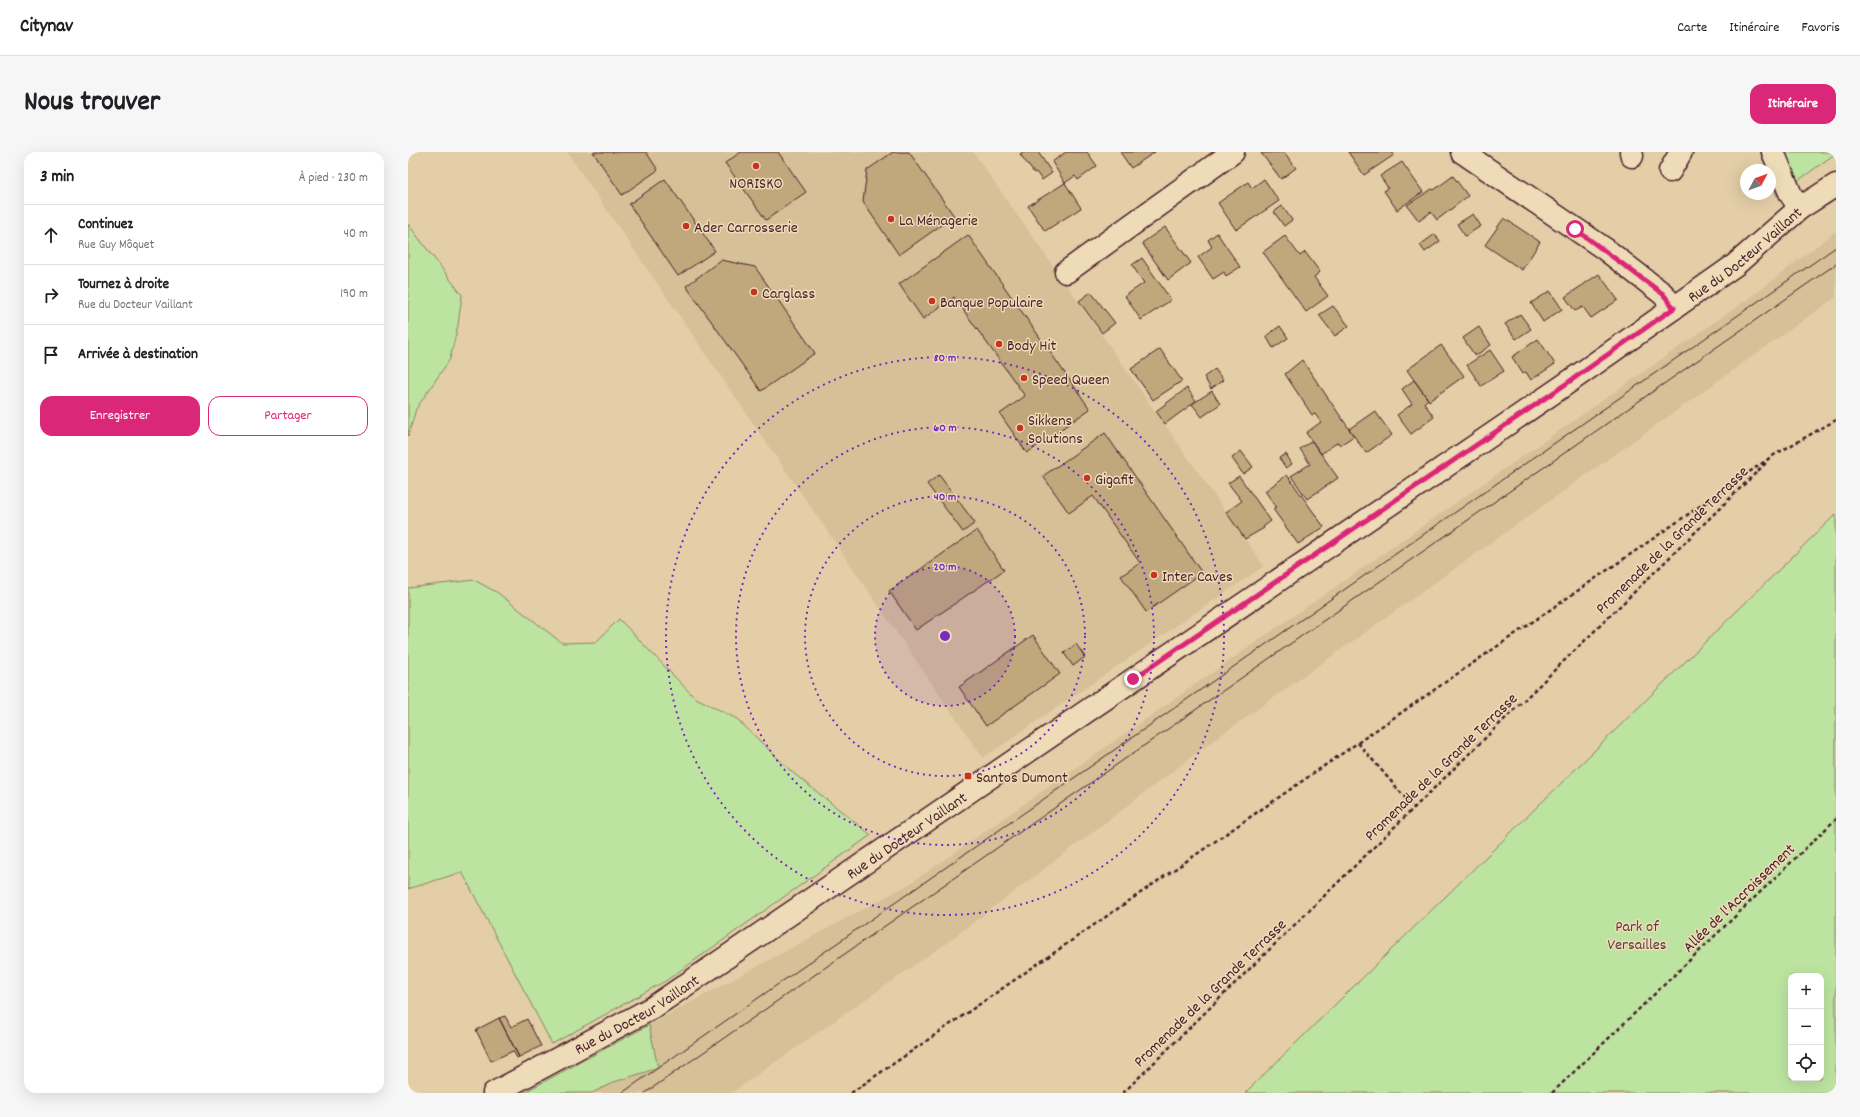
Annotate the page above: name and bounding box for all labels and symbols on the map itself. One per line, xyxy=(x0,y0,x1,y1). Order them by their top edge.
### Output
marker: NORISKO xyxy=(751,161,761,171)
north arrow xyxy=(1740,164,1776,200)
place label: NORISKO xyxy=(729,173,783,196)
street label: Rue du Docteur Vaillant xyxy=(1684,202,1808,309)
place label: La Ménagerie xyxy=(899,210,978,233)
marker: La Ménagerie xyxy=(886,214,896,224)
place label: Ader Carrosserie xyxy=(694,217,798,240)
route start xyxy=(1566,220,1584,238)
marker: Ader Carrosserie xyxy=(681,221,691,231)
place label: Carglass xyxy=(762,283,815,306)
marker: Carglass xyxy=(749,287,759,297)
place label: Banque Populaire xyxy=(940,292,1043,315)
marker: Banque Populaire xyxy=(927,296,937,306)
place label: Body Hit xyxy=(1007,335,1056,358)
marker: Body Hit xyxy=(994,339,1004,349)
text: 80 m xyxy=(934,350,956,367)
place label: Speed Queen xyxy=(1032,369,1109,392)
marker: Speed Queen xyxy=(1019,373,1029,383)
place label: Sikkens Solutions xyxy=(1028,410,1083,451)
text: 60 m xyxy=(933,420,957,437)
marker: Sikkens Solutions xyxy=(1015,423,1025,433)
street label: Promenade de la Grande Terrasse xyxy=(1591,461,1754,620)
place label: Gigafit xyxy=(1095,469,1134,492)
marker: Gigafit xyxy=(1082,473,1092,483)
text: 40 m xyxy=(934,489,956,506)
text: 20 m xyxy=(934,559,956,576)
place label: Inter Caves xyxy=(1162,566,1233,589)
marker: Inter Caves xyxy=(1149,570,1159,580)
centre of rings xyxy=(938,629,952,643)
route end xyxy=(1124,670,1142,688)
street label: Promenade de la Grande Terrasse xyxy=(1360,688,1523,847)
place label: Santos Dumont xyxy=(976,767,1068,790)
marker: Santos Dumont xyxy=(963,771,973,781)
street label: Rue du Docteur Vaillant xyxy=(843,787,972,886)
street label: Allée de l'Accroissement xyxy=(1678,839,1801,959)
street label: Promenade de la Grande Terrasse xyxy=(1129,914,1292,1073)
park label: Park of Versailles xyxy=(1607,916,1667,957)
street label: Rue du Docteur Vaillant xyxy=(571,970,705,1062)

